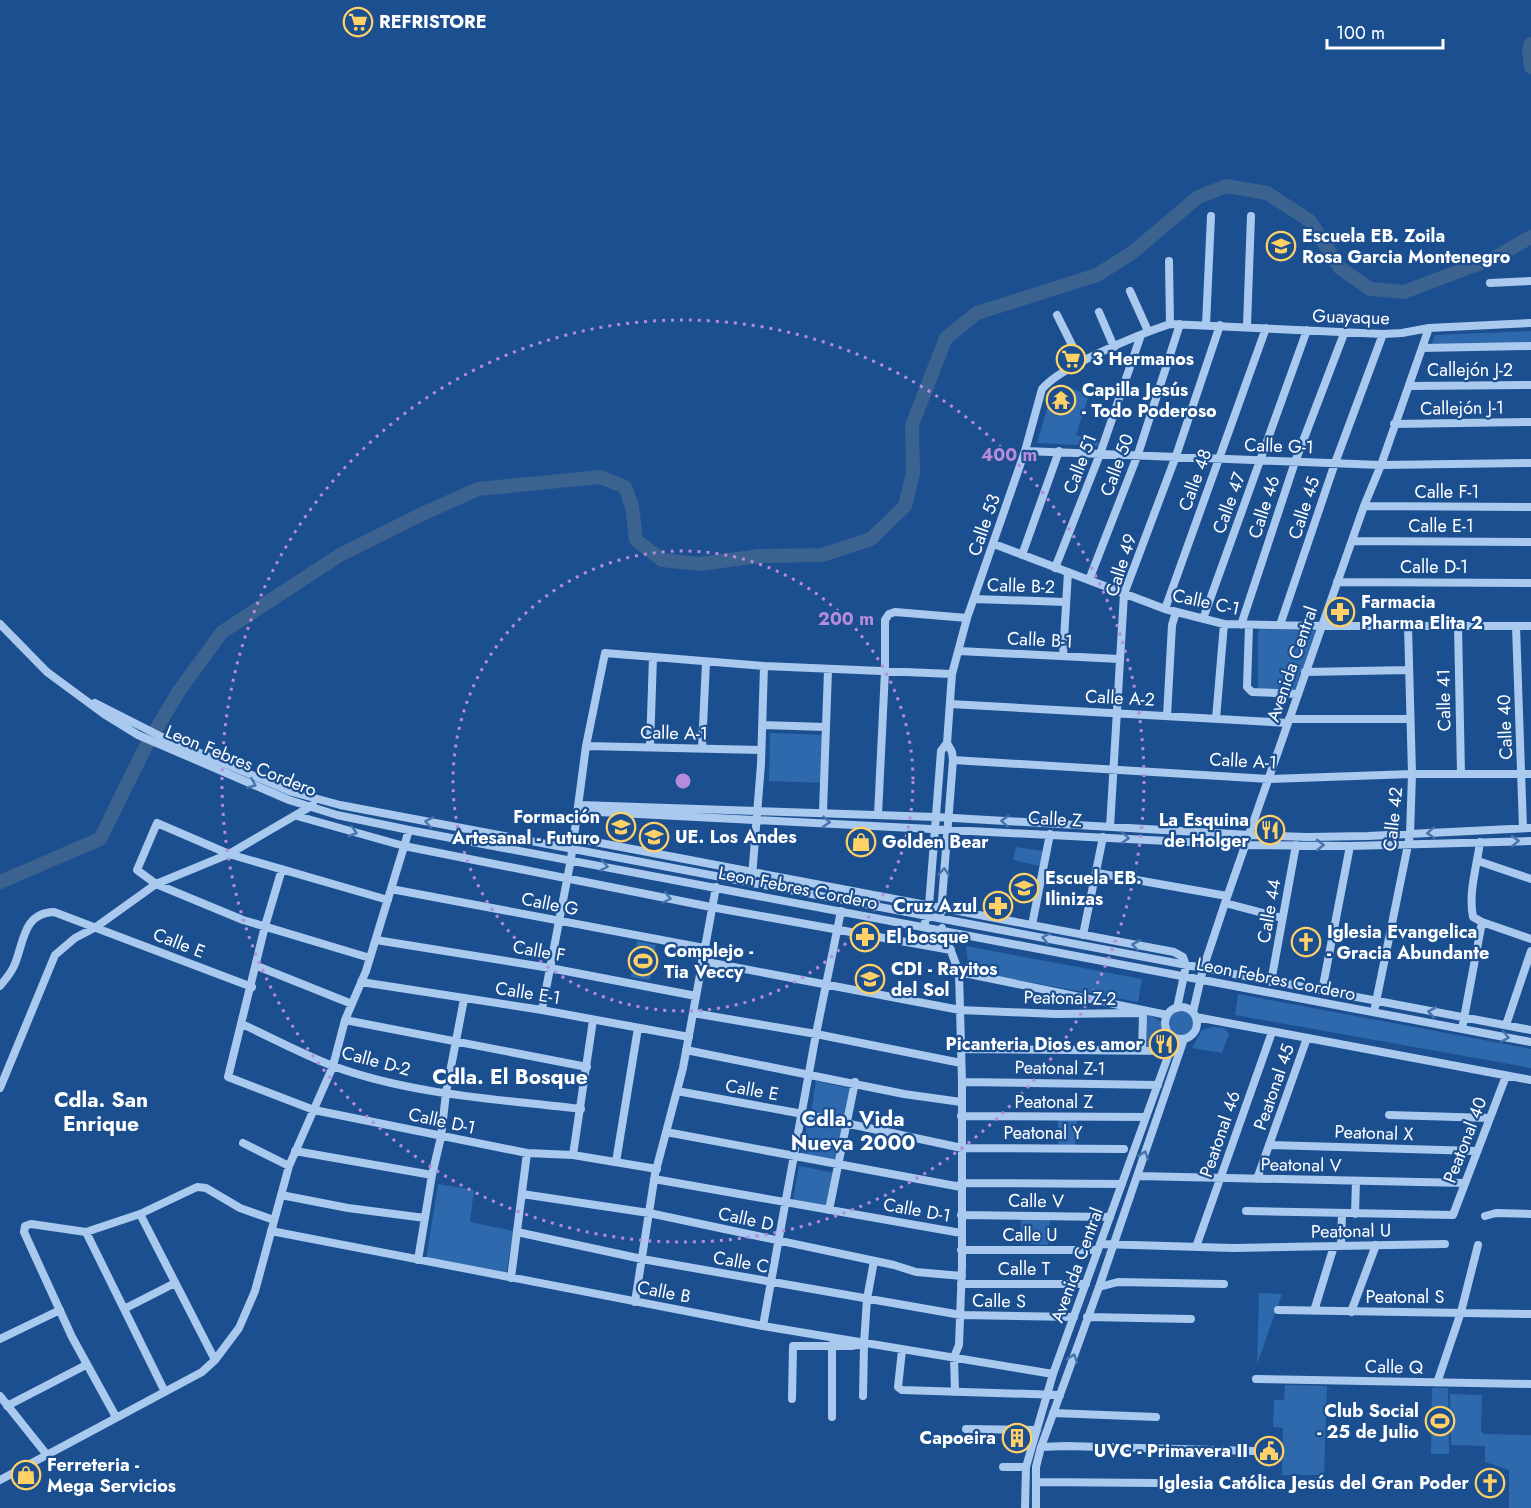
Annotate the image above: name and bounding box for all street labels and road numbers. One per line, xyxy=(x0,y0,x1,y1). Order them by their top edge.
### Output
street label: Guayaque xyxy=(1312,303,1390,331)
street label: Callejón J-2 xyxy=(1427,357,1513,383)
street label: Callejón J-1 xyxy=(1420,394,1504,422)
street label: Calle 51 xyxy=(1057,430,1103,498)
street label: Calle 50 xyxy=(1094,430,1140,500)
street label: Calle G-1 xyxy=(1244,432,1314,460)
street label: Calle 48 xyxy=(1172,445,1218,515)
street label: Calle 47 xyxy=(1206,468,1252,537)
street label: Calle 46 xyxy=(1242,472,1286,542)
street label: Calle 45 xyxy=(1282,473,1326,543)
street label: Calle F-1 xyxy=(1415,479,1479,505)
street label: Calle 53 xyxy=(961,490,1007,559)
street label: Calle E-1 xyxy=(1408,513,1474,539)
street label: Calle 49 xyxy=(1099,530,1143,600)
street label: Calle D-1 xyxy=(1400,554,1468,580)
street label: Calle B-2 xyxy=(987,572,1055,600)
street label: Calle C-1 xyxy=(1170,582,1242,622)
street label: Avenida Central xyxy=(1260,603,1324,725)
street label: Calle B-1 xyxy=(1006,625,1074,655)
street label: Calle 41 xyxy=(1430,669,1458,731)
street label: Calle A-2 xyxy=(1084,683,1156,713)
street label: Calle 40 xyxy=(1491,694,1519,760)
street label: Leon Febres Cordero xyxy=(161,719,321,803)
street label: Calle A-1 xyxy=(640,719,708,747)
street label: Calle A-1 xyxy=(1209,746,1277,776)
street label: Calle 42 xyxy=(1377,785,1409,853)
street label: Calle Z xyxy=(1027,805,1083,833)
street label: Leon Febres Cordero xyxy=(716,860,880,916)
street label: Calle 44 xyxy=(1251,877,1287,945)
street label: Calle G xyxy=(519,886,581,922)
street label: Calle E xyxy=(149,921,209,965)
street label: Calle F xyxy=(511,934,567,968)
street label: Leon Febres Cordero xyxy=(1194,951,1358,1007)
street label: Calle E-1 xyxy=(494,975,562,1011)
street label: Peatonal Z-2 xyxy=(1023,984,1117,1012)
street label: Calle D-2 xyxy=(339,1039,413,1083)
street label: Peatonal 45 xyxy=(1247,1040,1301,1134)
street label: Peatonal Z-1 xyxy=(1014,1054,1106,1082)
street label: Calle E xyxy=(723,1073,781,1107)
street label: Peatonal 46 xyxy=(1193,1087,1247,1181)
street label: Peatonal Z xyxy=(1015,1089,1094,1115)
street label: Peatonal 40 xyxy=(1437,1093,1493,1187)
street label: Calle D-1 xyxy=(406,1101,478,1141)
street label: Peatonal X xyxy=(1334,1119,1414,1147)
street label: Peatonal Y xyxy=(1003,1120,1083,1146)
street label: Peatonal V xyxy=(1260,1151,1342,1179)
street label: Calle V xyxy=(1008,1188,1064,1214)
street label: Calle D-1 xyxy=(881,1191,953,1229)
street label: Calle D xyxy=(716,1200,776,1238)
street label: Avenida Central xyxy=(1044,1204,1110,1326)
street label: Peatonal U xyxy=(1311,1217,1391,1245)
street label: Calle U xyxy=(1002,1222,1058,1248)
street label: Calle C xyxy=(711,1244,771,1280)
street label: Calle T xyxy=(998,1256,1051,1282)
street label: Calle B xyxy=(635,1274,693,1310)
street label: Peatonal S xyxy=(1366,1284,1445,1310)
street label: Calle S xyxy=(972,1288,1026,1314)
street label: Calle Q xyxy=(1365,1353,1424,1381)

